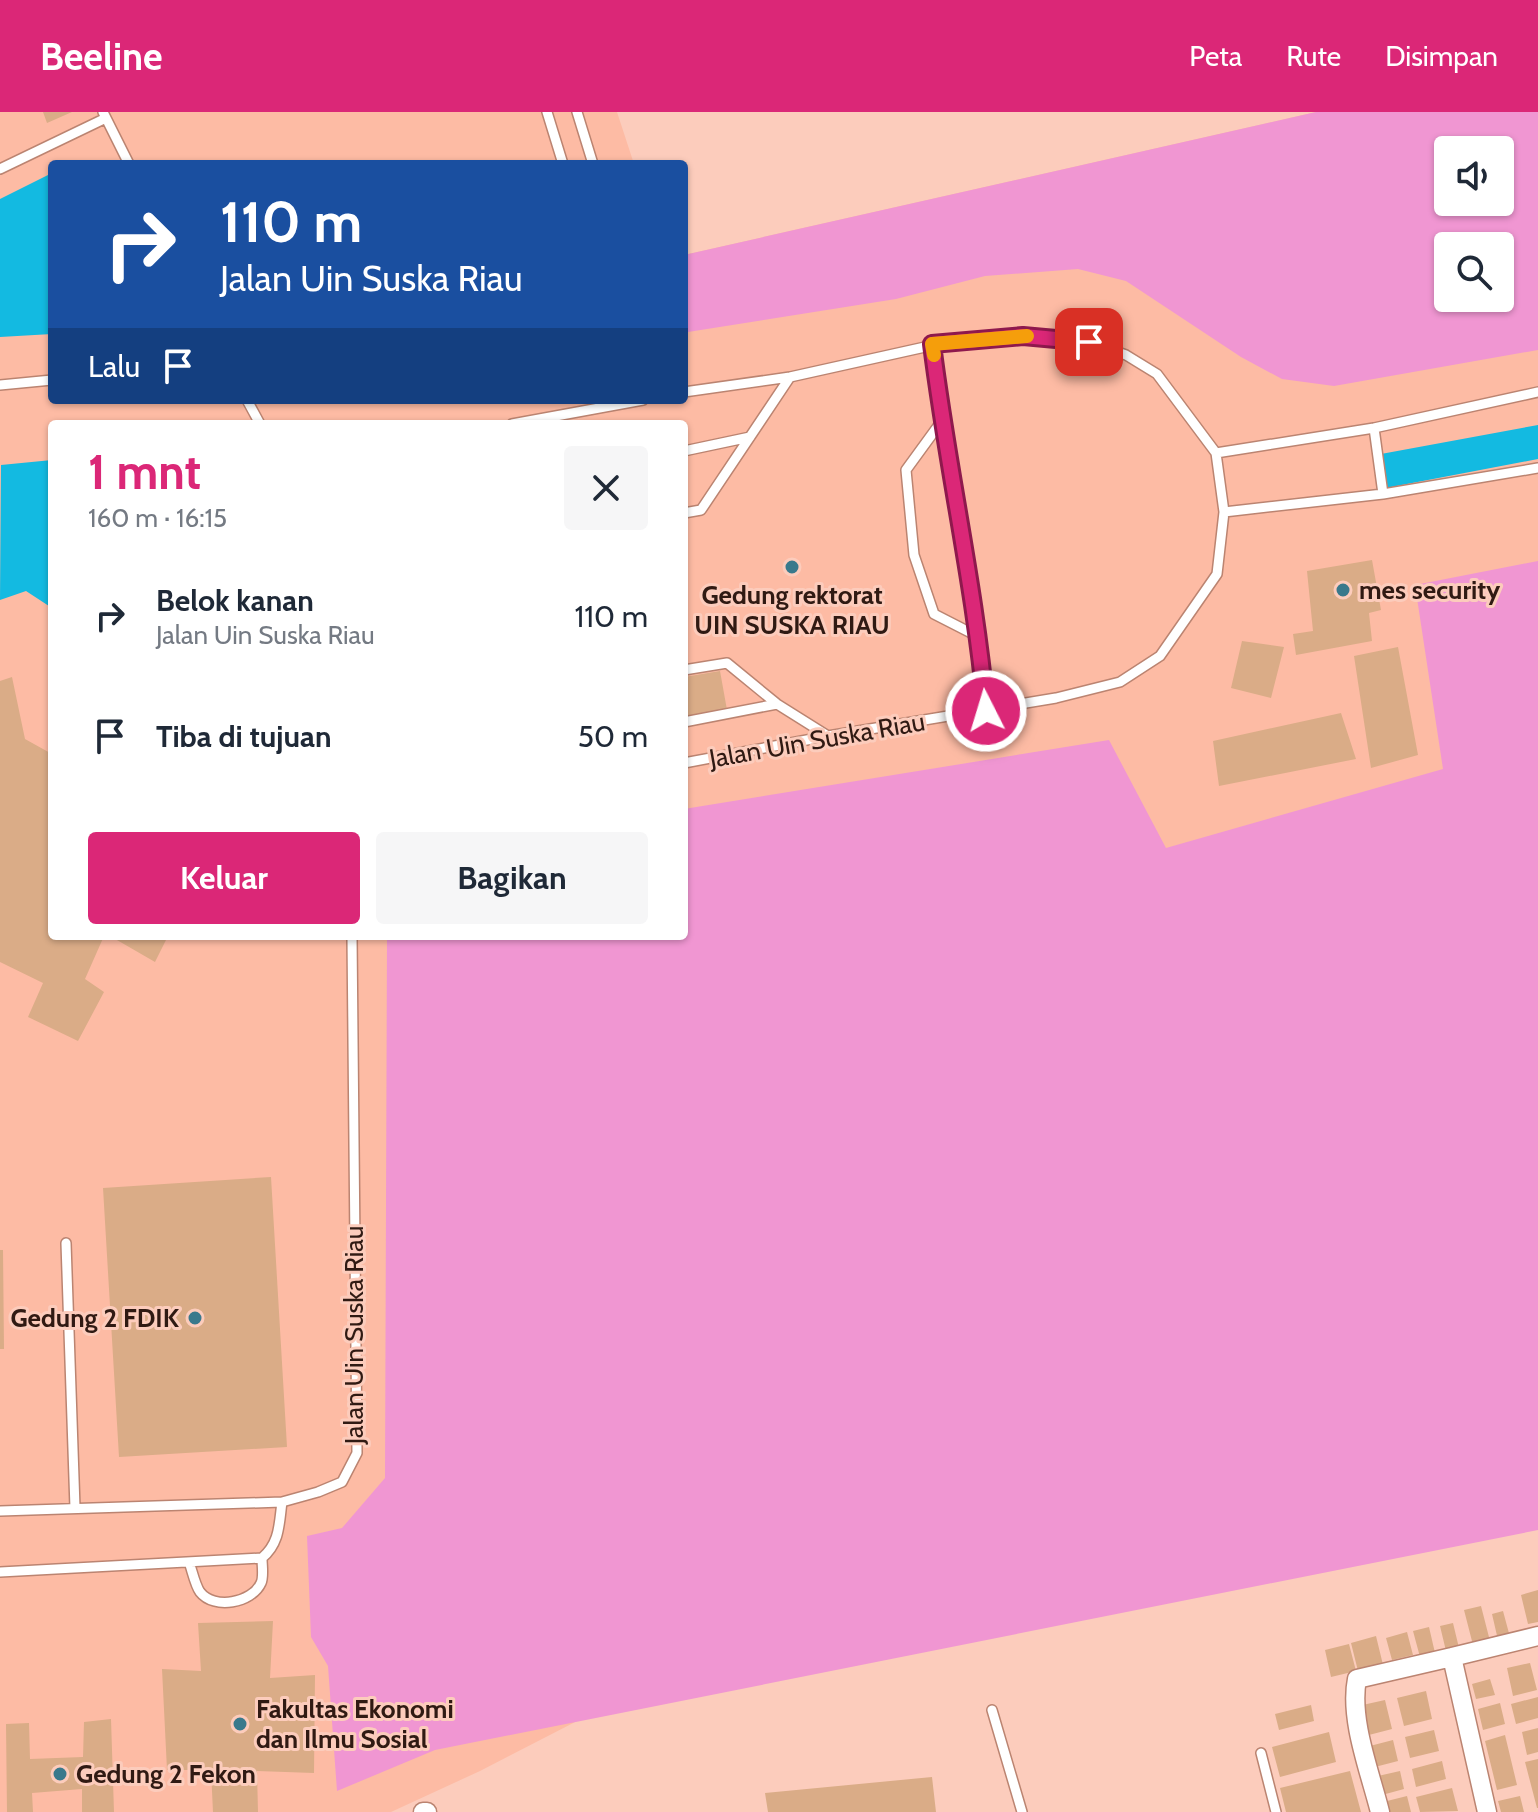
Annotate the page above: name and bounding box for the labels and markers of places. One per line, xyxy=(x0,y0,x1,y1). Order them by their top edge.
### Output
pin xyxy=(1055,308,1123,376)
marker: Gedung rektorat UIN SUSKA RIAU xyxy=(783,558,801,576)
place label: mes security xyxy=(1359,574,1500,606)
place label: Gedung rektorat UIN SUSKA RIAU xyxy=(694,579,890,641)
marker: mes security xyxy=(1334,581,1352,599)
place label: Gedung 2 FDIK xyxy=(10,1302,180,1334)
marker: Gedung 2 FDIK xyxy=(186,1309,204,1327)
place label: Fakultas Ekonomi dan Ilmu Sosial xyxy=(256,1693,454,1755)
marker: Fakultas Ekonomi dan Ilmu Sosial xyxy=(231,1715,249,1733)
place label: Gedung 2 Fekon xyxy=(76,1758,256,1790)
marker: Gedung 2 Fekon xyxy=(51,1765,69,1783)

